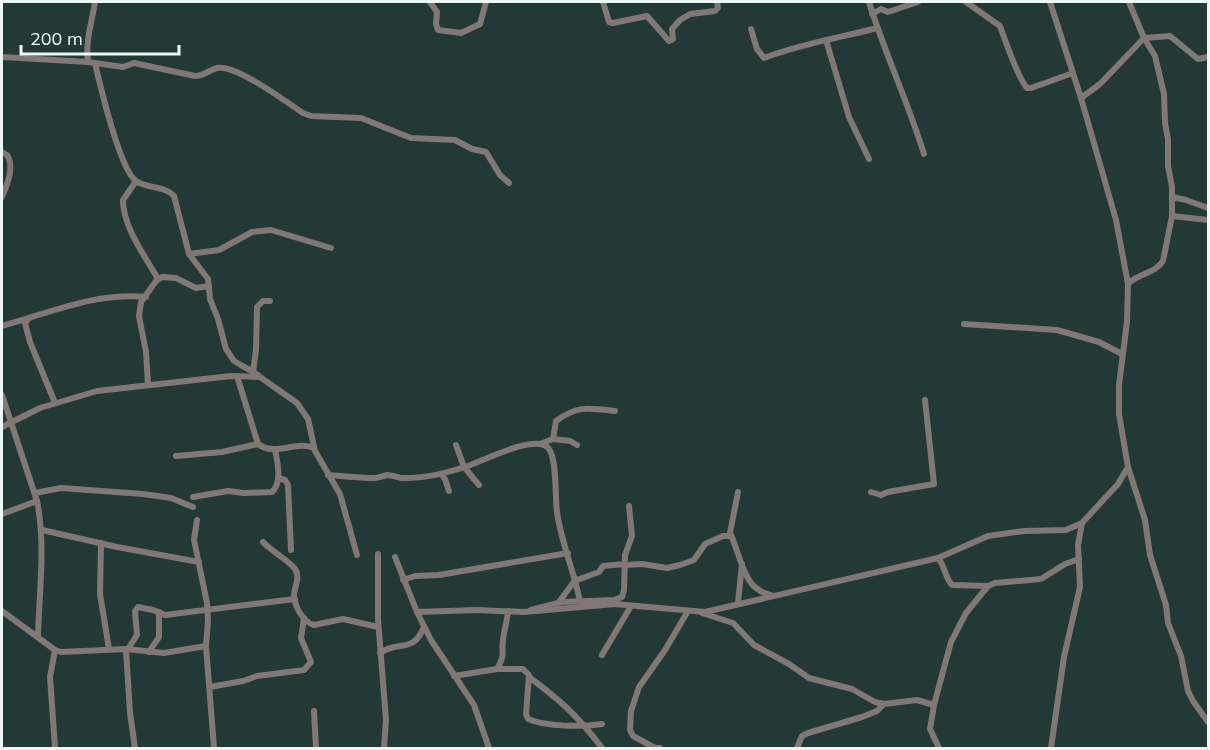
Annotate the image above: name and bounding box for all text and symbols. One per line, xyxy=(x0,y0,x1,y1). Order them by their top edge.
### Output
scale bar xyxy=(21,18,178,56)
text: 200 m xyxy=(30,27,83,50)

